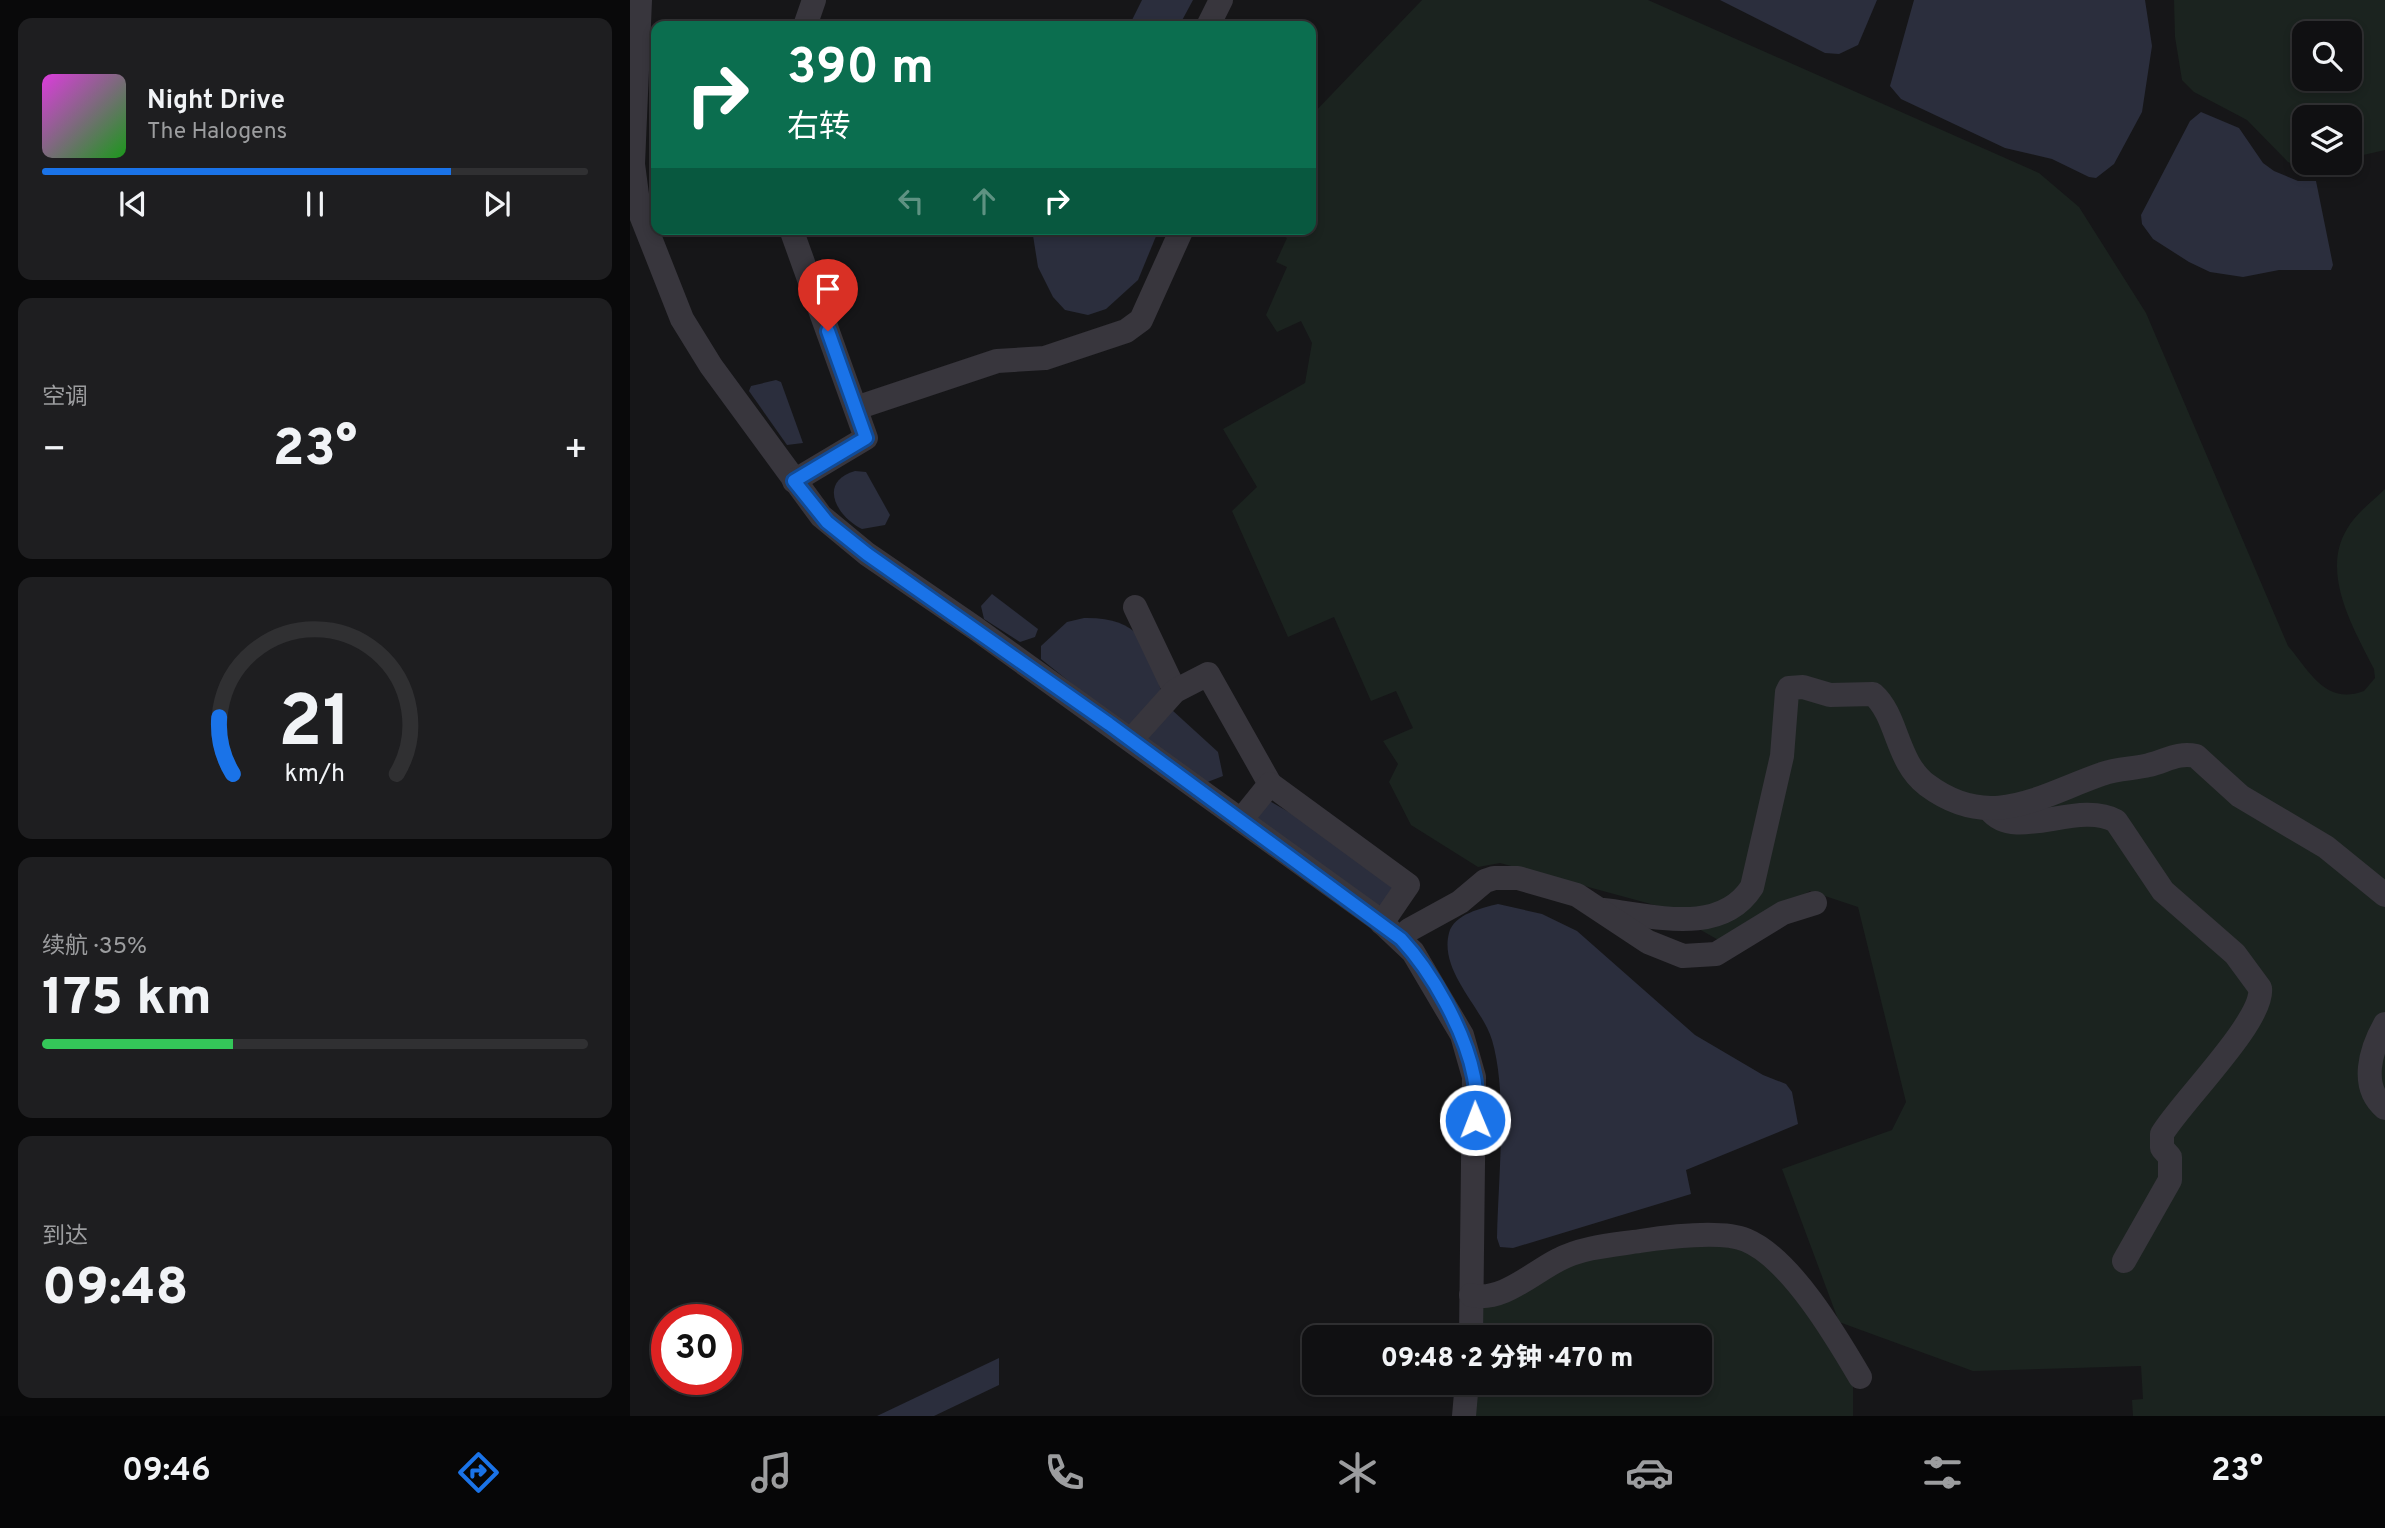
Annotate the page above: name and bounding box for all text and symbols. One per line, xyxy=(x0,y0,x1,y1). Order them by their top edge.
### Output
map controls xyxy=(2292,21,2362,175)
button: search xyxy=(2292,21,2362,91)
text: 390 m xyxy=(787,39,934,101)
icon: right xyxy=(672,49,763,140)
text: Night Drive xyxy=(147,85,285,118)
button: layers xyxy=(2292,105,2362,175)
text: 右转 xyxy=(787,109,851,149)
text: The Halogens xyxy=(147,118,287,147)
icon: left xyxy=(892,182,930,220)
icon: ahead xyxy=(965,182,1003,220)
icon: right xyxy=(1038,182,1076,220)
icon: previous xyxy=(114,185,152,223)
icon: pause xyxy=(296,185,334,223)
icon: next xyxy=(478,185,516,223)
pin xyxy=(798,259,858,331)
icon: arrive xyxy=(809,270,847,308)
text: 空调 xyxy=(42,384,88,413)
text: 23° xyxy=(273,418,357,484)
text: − xyxy=(42,427,67,476)
text: + xyxy=(563,427,588,476)
text: 21 xyxy=(278,680,352,772)
text: km/h xyxy=(285,759,345,791)
text: 续航 · 35% xyxy=(42,933,147,962)
text: 175 km xyxy=(42,967,212,1033)
position arrow xyxy=(1438,1083,1512,1157)
text: 到达 xyxy=(42,1223,88,1252)
text: 09:48 xyxy=(42,1257,188,1323)
speed limit sign: 30 xyxy=(651,1304,742,1395)
text: 09:48 · 2 分钟 · 470 m xyxy=(1381,1343,1633,1376)
icon: directions xyxy=(454,1448,503,1497)
icon: music xyxy=(747,1448,796,1497)
icon: phone xyxy=(1040,1448,1089,1497)
icon: climate xyxy=(1333,1448,1382,1497)
icon: car xyxy=(1625,1448,1674,1497)
icon: filters xyxy=(1918,1448,1967,1497)
text: 09:46 xyxy=(122,1452,211,1492)
text: 23° xyxy=(2211,1452,2263,1492)

